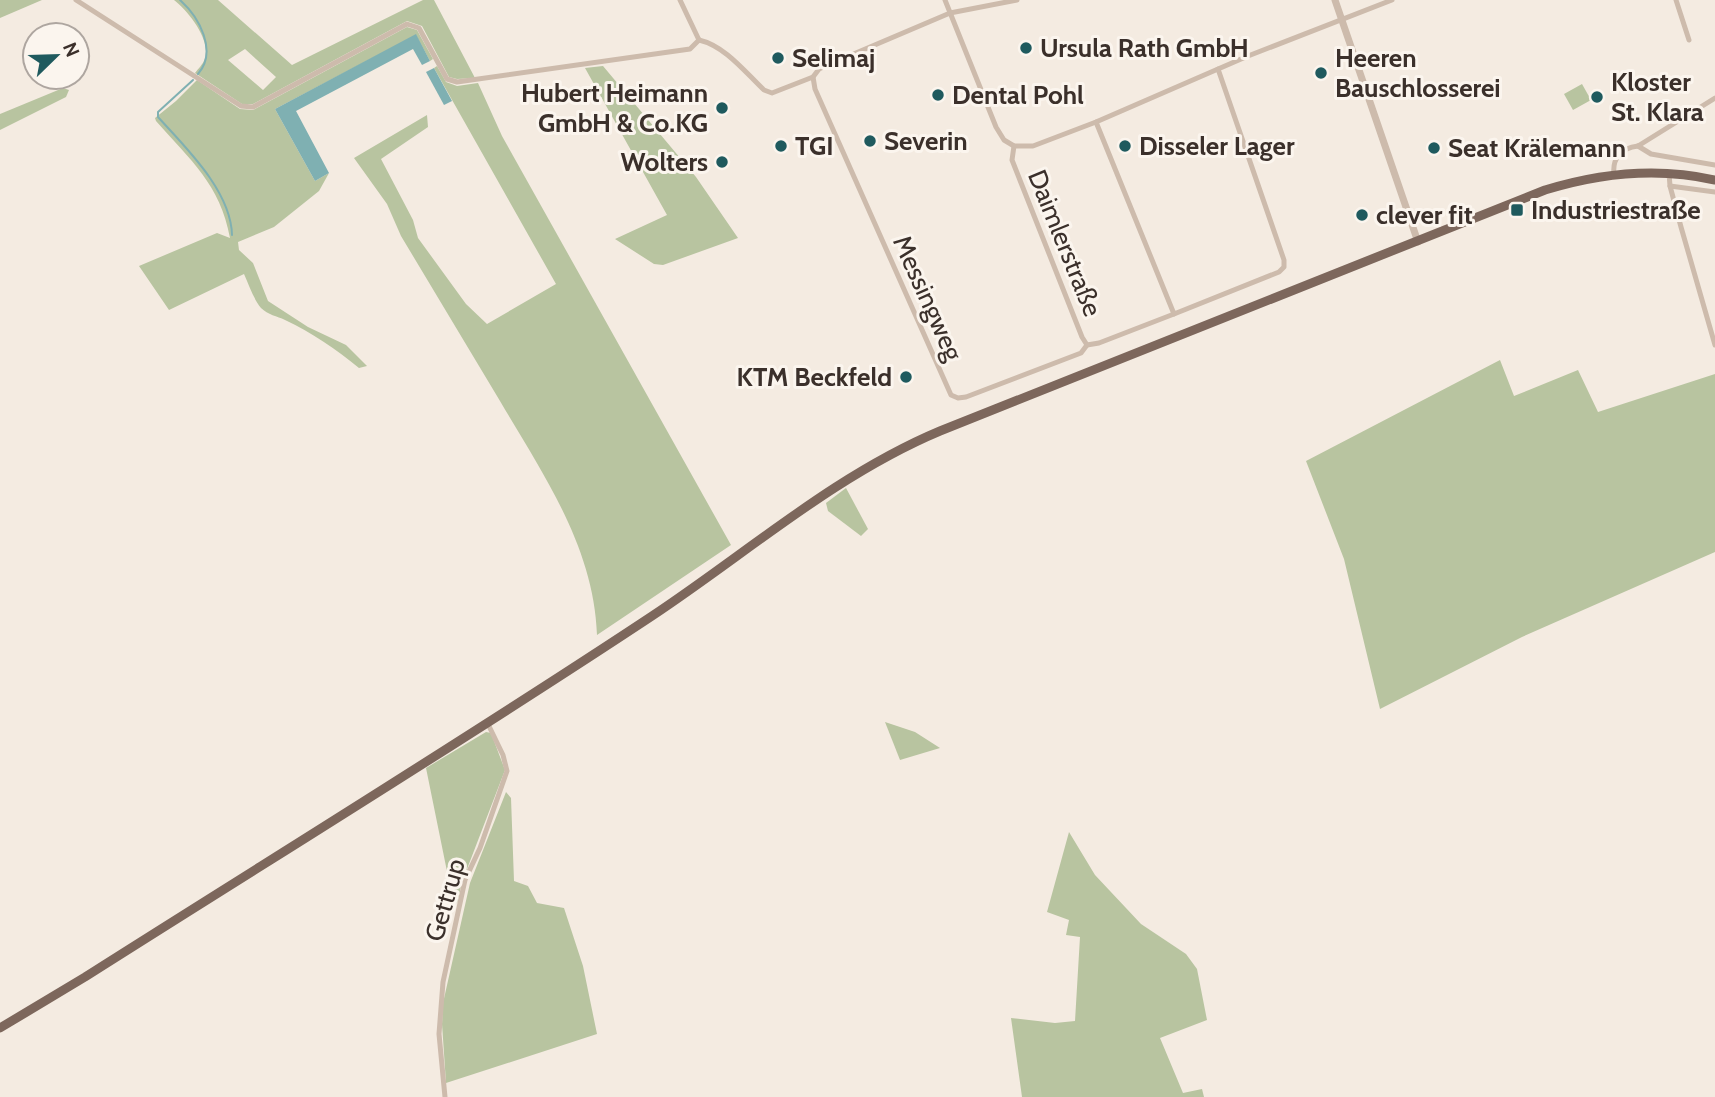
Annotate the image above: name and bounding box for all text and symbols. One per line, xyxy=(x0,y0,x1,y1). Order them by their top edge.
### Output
north arrow xyxy=(21,21,91,91)
place label: Ursula Rath GmbH xyxy=(1040,32,1249,64)
text: N xyxy=(58,39,84,60)
marker: Ursula Rath GmbH xyxy=(1018,40,1034,56)
place label: Selimaj xyxy=(792,42,875,74)
place label: Heeren Bauschlosserei xyxy=(1335,42,1501,104)
marker: Selimaj xyxy=(770,50,786,66)
marker: Heeren Bauschlosserei xyxy=(1313,65,1329,81)
place label: Kloster St. Klara xyxy=(1611,66,1704,128)
place label: Hubert Heimann GmbH & Co.KG xyxy=(521,77,708,139)
place label: Dental Pohl xyxy=(952,79,1084,111)
marker: Dental Pohl xyxy=(930,87,946,103)
marker: Kloster St. Klara xyxy=(1589,89,1605,105)
marker: Hubert Heimann GmbH & Co.KG xyxy=(714,100,730,116)
place label: Severin xyxy=(884,125,968,157)
place label: TGI xyxy=(795,130,834,162)
place label: Disseler Lager xyxy=(1139,130,1295,162)
place label: Seat Krälemann xyxy=(1448,132,1626,164)
marker: Severin xyxy=(862,133,878,149)
marker: TGI xyxy=(773,138,789,154)
marker: Disseler Lager xyxy=(1117,138,1133,154)
marker: Seat Krälemann xyxy=(1426,140,1442,156)
place label: Wolters xyxy=(621,146,708,178)
marker: Wolters xyxy=(714,154,730,170)
street label: Daimlerstraße xyxy=(1021,165,1109,321)
place label: Industriestraße xyxy=(1531,194,1701,226)
place label: clever fit xyxy=(1376,199,1473,231)
marker: Industriestraße xyxy=(1509,202,1525,218)
marker: clever fit xyxy=(1354,207,1370,223)
street label: Messingweg xyxy=(886,230,970,366)
place label: KTM Beckfeld xyxy=(737,361,892,393)
marker: KTM Beckfeld xyxy=(898,369,914,385)
street label: Gettrup xyxy=(418,855,472,945)

